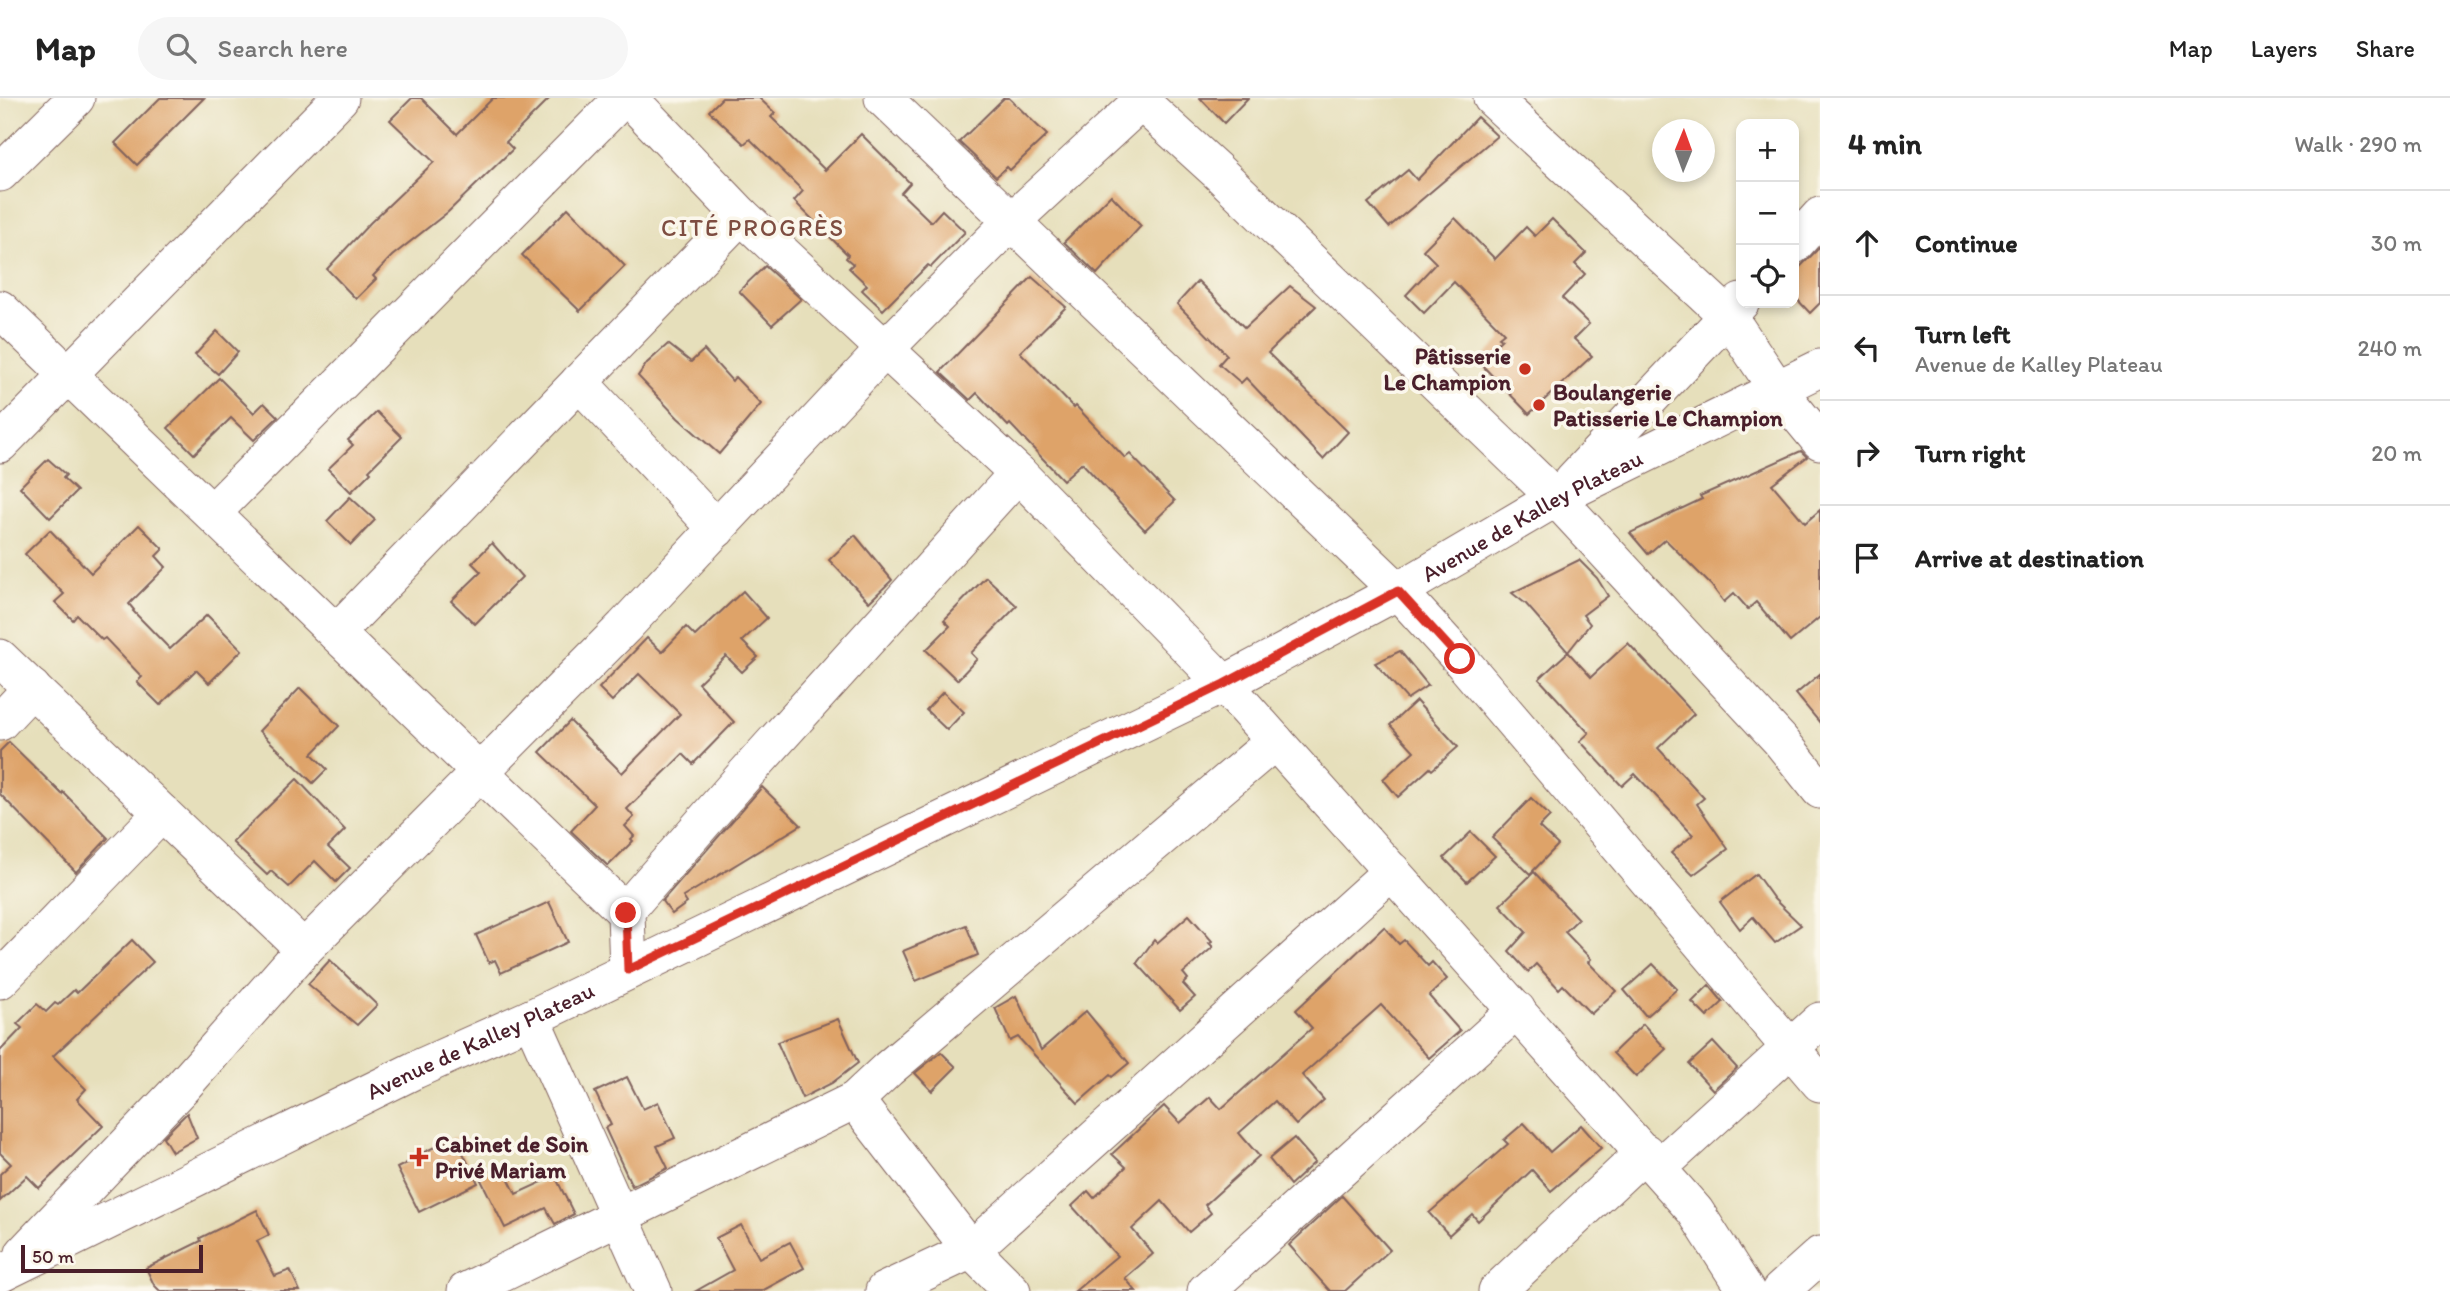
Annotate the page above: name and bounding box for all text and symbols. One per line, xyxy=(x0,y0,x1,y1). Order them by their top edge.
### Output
search box xyxy=(138,17,628,80)
text: Map xyxy=(35,29,96,68)
icon: search xyxy=(162,29,200,67)
text: Search here xyxy=(218,32,348,64)
text: Map xyxy=(2169,34,2213,63)
text: Layers xyxy=(2251,34,2318,63)
text: Share xyxy=(2356,34,2415,63)
north arrow xyxy=(1652,119,1715,182)
map controls xyxy=(1736,119,1799,308)
button: + xyxy=(1736,119,1799,182)
text: 4 min xyxy=(1848,125,1922,162)
text: Walk · 290 m xyxy=(2294,130,2422,158)
button: − xyxy=(1736,182,1799,245)
district label: CITÉ PROGRÈS xyxy=(661,213,845,242)
icon: ahead xyxy=(1848,224,1886,262)
text: Continue xyxy=(1915,227,2018,259)
text: 30 m xyxy=(2371,229,2422,257)
button: locate xyxy=(1736,245,1799,308)
text: Turn left xyxy=(1915,318,2011,350)
icon: left xyxy=(1848,329,1886,367)
text: 240 m xyxy=(2357,334,2422,362)
place label: Pâtisserie Le Champion xyxy=(1383,342,1512,396)
text: Avenue de Kalley Plateau xyxy=(1915,350,2163,378)
marker: Pâtisserie Le Champion xyxy=(1517,361,1533,377)
place label: Boulangerie Patisserie Le Champion xyxy=(1553,378,1784,432)
marker: Boulangerie Patisserie Le Champion xyxy=(1531,397,1547,413)
icon: right xyxy=(1848,434,1886,472)
text: Turn right xyxy=(1915,437,2026,469)
text: 20 m xyxy=(2371,439,2422,467)
street label: Avenue de Kalley Plateau xyxy=(1417,444,1647,588)
icon: arrive xyxy=(1848,539,1886,577)
text: Arrive at destination xyxy=(1915,542,2144,574)
route start xyxy=(1444,643,1475,674)
route end xyxy=(610,897,641,928)
street label: Avenue de Kalley Plateau xyxy=(362,976,599,1106)
place label: Cabinet de Soin Privé Mariam xyxy=(435,1130,589,1184)
marker: Cabinet de Soin Privé Mariam xyxy=(409,1147,429,1167)
scale bar xyxy=(21,1242,203,1274)
text: 50 m xyxy=(32,1245,74,1268)

